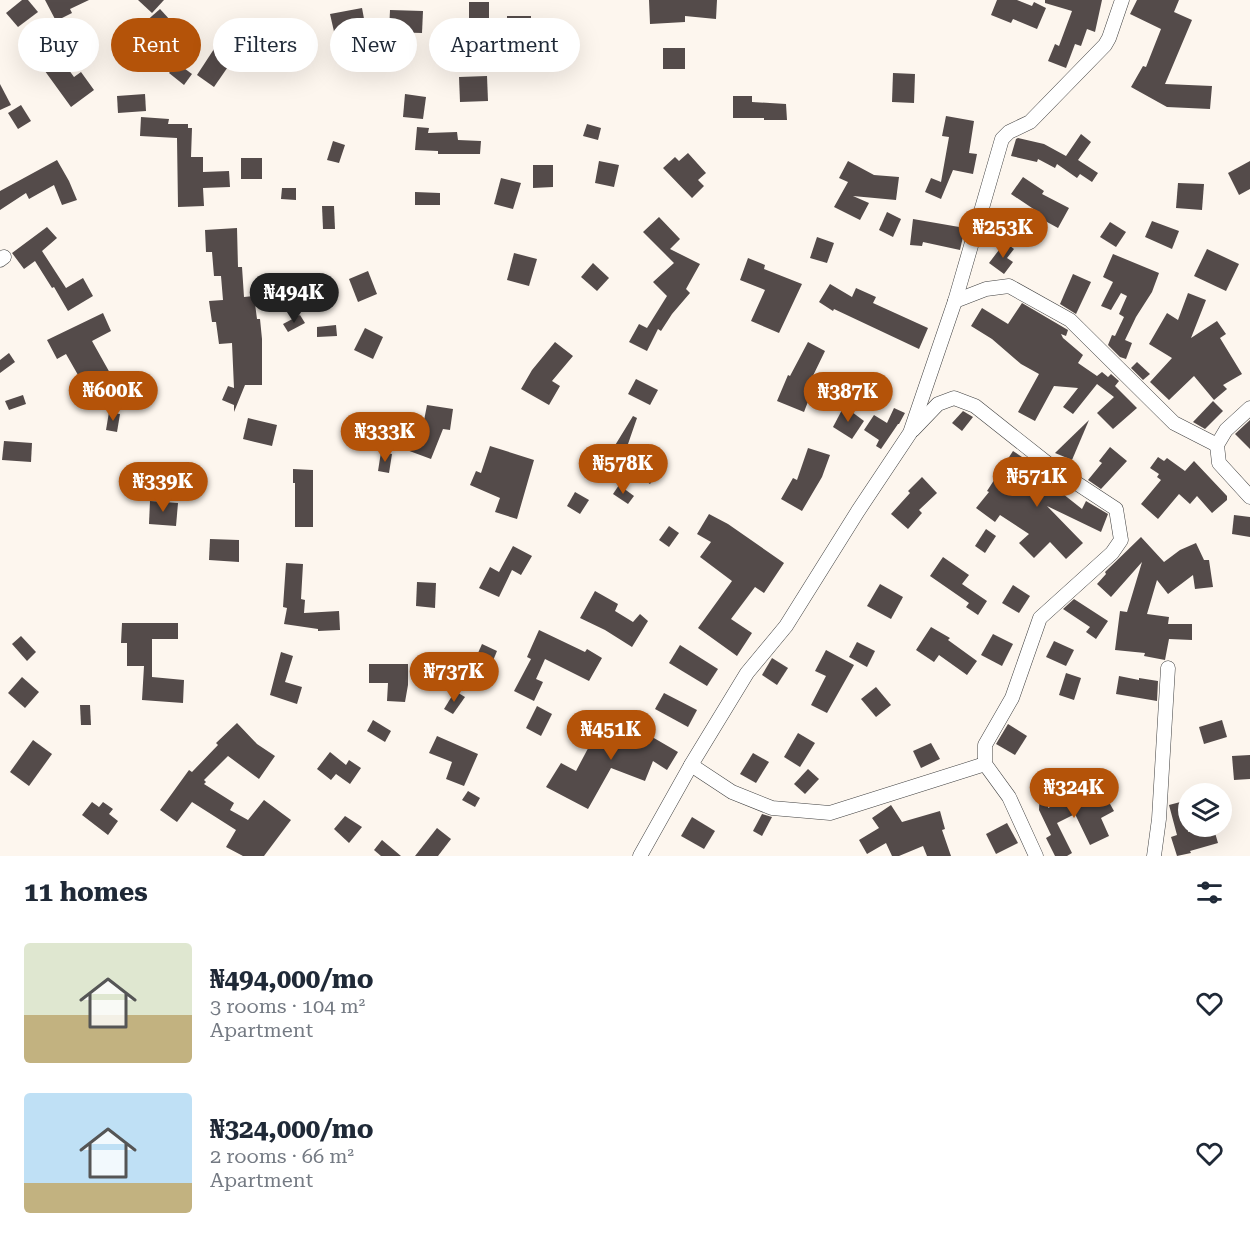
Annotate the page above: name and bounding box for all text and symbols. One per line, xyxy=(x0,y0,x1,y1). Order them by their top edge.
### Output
chip: Buy xyxy=(18,18,99,72)
chip: Rent xyxy=(111,18,201,72)
chip: Filters xyxy=(213,18,318,72)
chip: New xyxy=(330,18,417,72)
chip: Apartment xyxy=(429,18,580,72)
pin: ₦253K xyxy=(961,208,1045,259)
text: ₦253K xyxy=(973,215,1033,239)
pin: ₦494K xyxy=(252,273,336,324)
text: ₦494K xyxy=(264,280,324,304)
pin: ₦600K xyxy=(71,371,155,422)
pin: ₦387K xyxy=(806,372,890,423)
text: ₦600K xyxy=(83,378,143,402)
text: ₦387K xyxy=(818,379,878,403)
pin: ₦333K xyxy=(343,412,427,463)
text: ₦333K xyxy=(355,419,415,443)
pin: ₦578K xyxy=(581,444,665,495)
text: ₦578K xyxy=(593,451,653,475)
pin: ₦571K xyxy=(995,457,1079,508)
pin: ₦339K xyxy=(121,462,205,513)
text: ₦571K xyxy=(1007,464,1067,488)
text: ₦339K xyxy=(133,469,193,493)
pin: ₦737K xyxy=(412,652,496,703)
text: ₦737K xyxy=(424,659,484,683)
pin: ₦451K xyxy=(569,710,653,761)
text: ₦451K xyxy=(581,717,641,741)
pin: ₦324K xyxy=(1032,768,1116,819)
text: ₦324K xyxy=(1044,775,1104,799)
map controls xyxy=(1178,783,1232,837)
button: layers xyxy=(1178,783,1232,837)
icon: filters xyxy=(1193,876,1226,909)
text: 11 homes xyxy=(24,877,148,907)
text: ₦494,000/mo xyxy=(210,964,374,994)
icon: home xyxy=(72,967,144,1039)
icon: heart xyxy=(1193,987,1226,1020)
text: 3 rooms · 104 m² xyxy=(210,994,365,1018)
text: Apartment xyxy=(210,1018,313,1042)
text: ₦324,000/mo xyxy=(210,1114,374,1144)
icon: home xyxy=(72,1117,144,1189)
icon: heart xyxy=(1193,1137,1226,1170)
text: 2 rooms · 66 m² xyxy=(210,1144,354,1168)
text: Apartment xyxy=(210,1168,313,1192)

